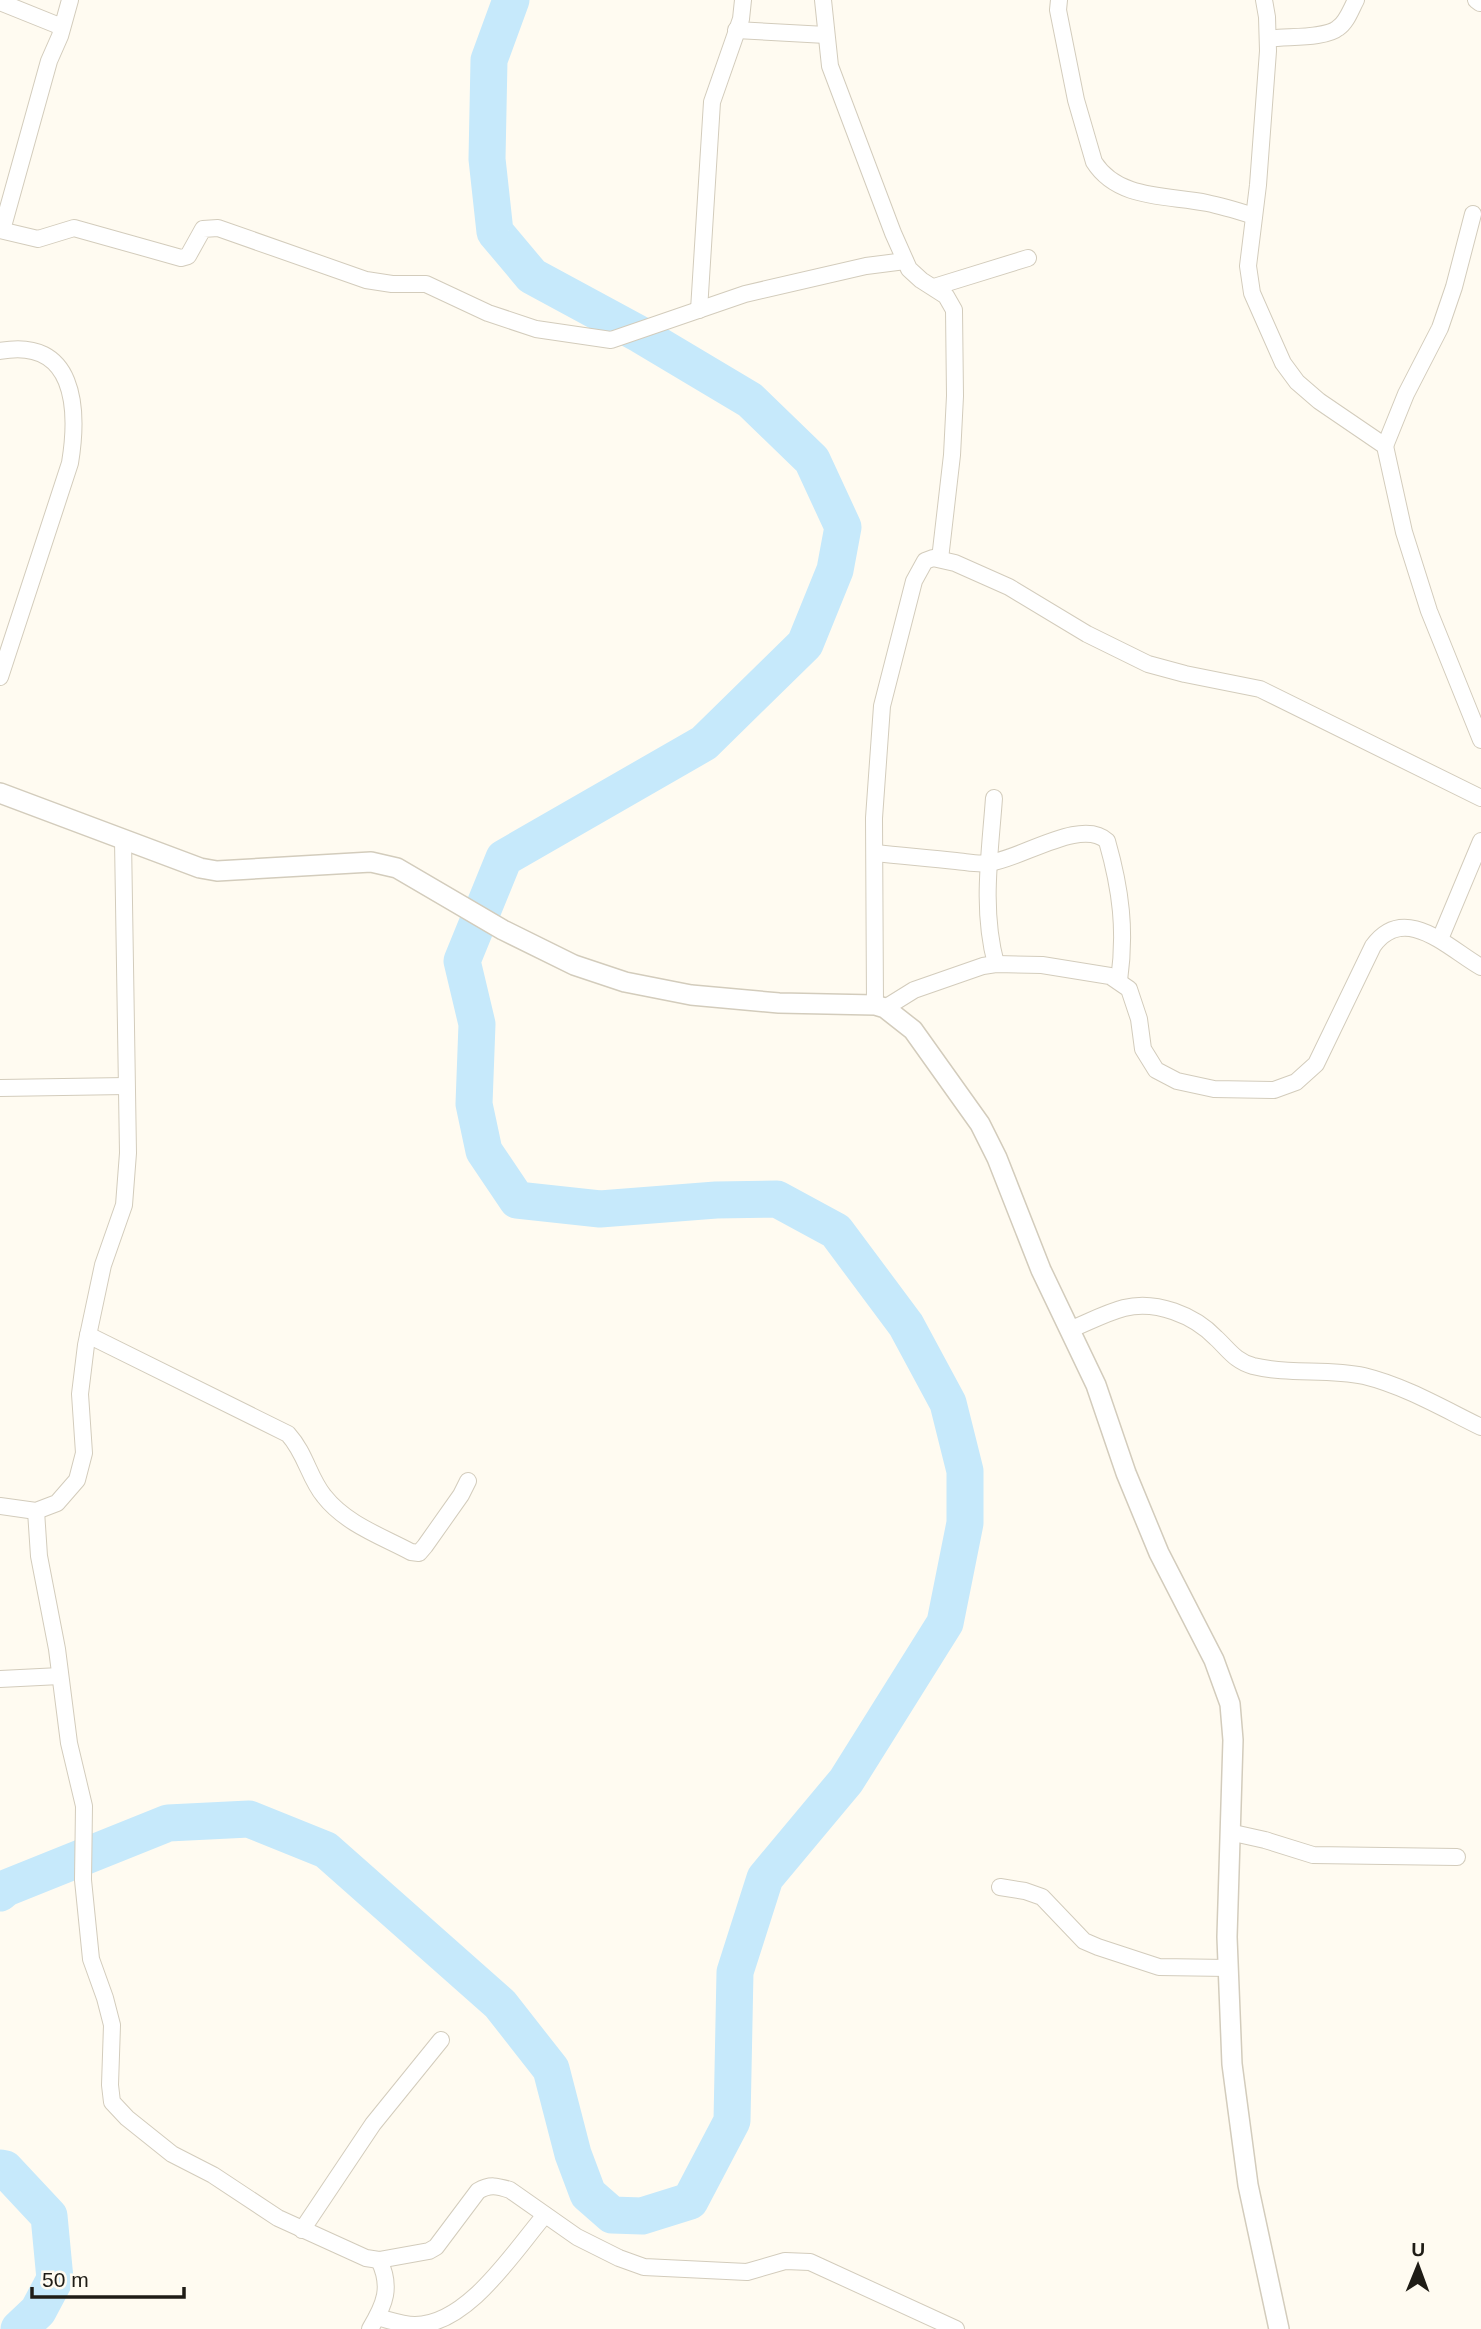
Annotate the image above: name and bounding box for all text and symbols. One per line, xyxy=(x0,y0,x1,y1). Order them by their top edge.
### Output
north arrow xyxy=(1383,2231,1453,2301)
text: U xyxy=(1411,2239,1425,2260)
scale bar xyxy=(32,2256,184,2300)
text: 50 m xyxy=(42,2268,89,2291)

